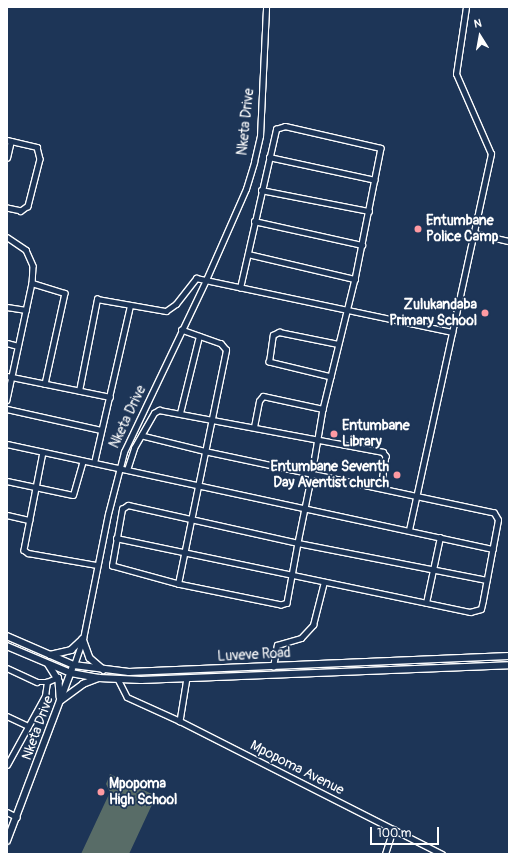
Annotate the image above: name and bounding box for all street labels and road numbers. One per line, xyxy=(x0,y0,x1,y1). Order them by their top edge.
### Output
street label: Nketa Drive xyxy=(234,88,258,156)
street label: Nketa Drive xyxy=(106,383,150,451)
street label: Luveve Road xyxy=(217,645,291,665)
street label: Nketa Drive xyxy=(19,694,57,762)
street label: Mpopoma Avenue xyxy=(247,737,347,799)

